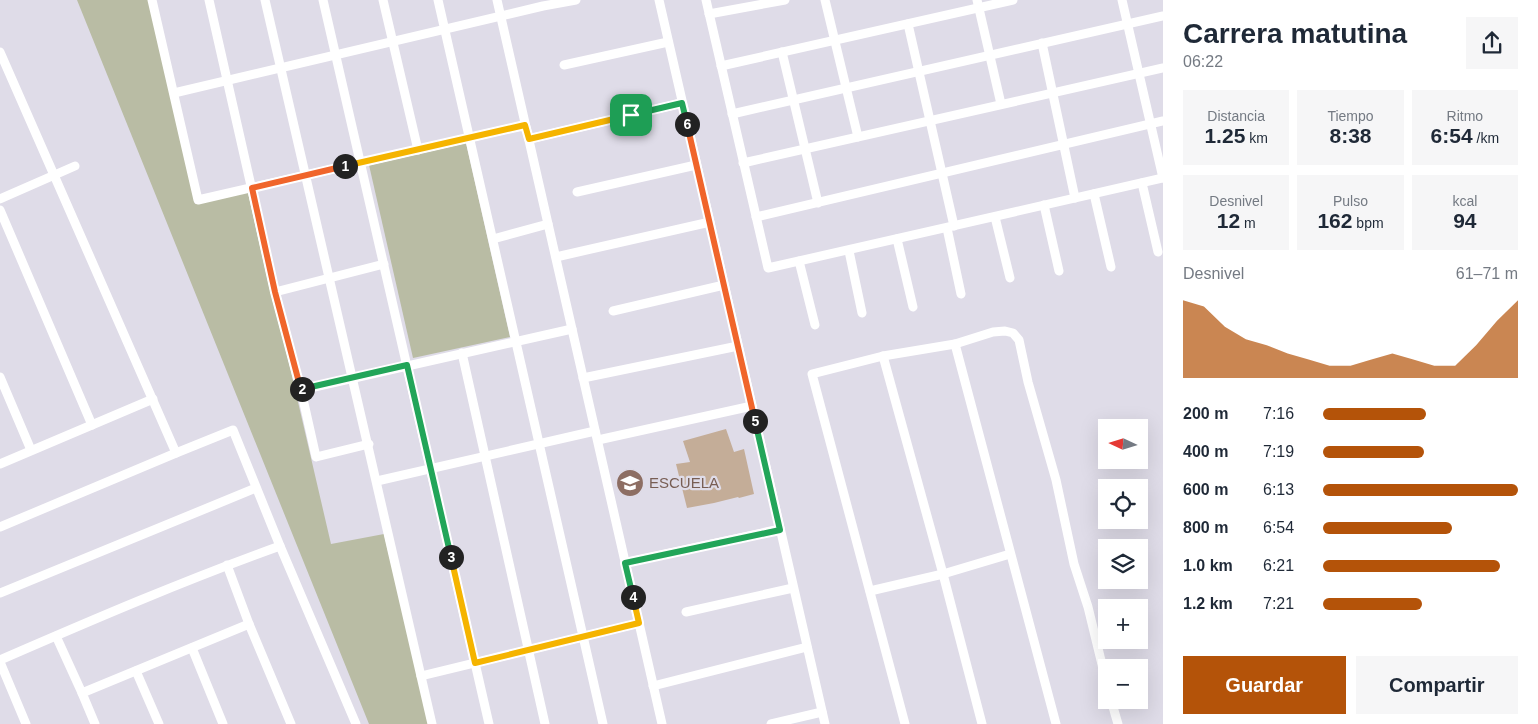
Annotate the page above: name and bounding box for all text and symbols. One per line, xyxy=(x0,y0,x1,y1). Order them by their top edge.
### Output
button: share xyxy=(1466,17,1518,69)
text: Carrera matutina xyxy=(1183,18,1407,49)
text: 06:22 xyxy=(1183,53,1223,70)
pin xyxy=(610,94,652,136)
icon: arrive xyxy=(617,101,645,129)
text: Distancia xyxy=(1207,108,1265,124)
text: Tiempo xyxy=(1327,108,1374,124)
text: Ritmo xyxy=(1447,108,1483,124)
pin: 6 xyxy=(674,112,700,136)
text: 6 xyxy=(684,116,691,132)
text: 1.25 xyxy=(1204,124,1245,147)
text: 8:38 xyxy=(1329,124,1372,147)
text: 6:54 xyxy=(1431,124,1473,147)
text: km xyxy=(1245,130,1268,146)
text: /km xyxy=(1473,130,1499,146)
pin: 1 xyxy=(332,154,358,178)
text: 1 xyxy=(342,158,349,174)
text: Desnivel xyxy=(1209,193,1263,209)
text: Pulso xyxy=(1333,193,1368,209)
text: kcal xyxy=(1452,193,1477,209)
text: 12 xyxy=(1217,209,1240,232)
text: 162 xyxy=(1317,209,1352,232)
text: 94 xyxy=(1453,209,1477,232)
text: m xyxy=(1240,215,1256,231)
text: bpm xyxy=(1352,215,1384,231)
text: Desnivel xyxy=(1183,265,1244,282)
text: 61–71 m xyxy=(1456,265,1518,282)
pin: 2 xyxy=(290,376,314,402)
text: 2 xyxy=(299,381,306,397)
text: 200 m xyxy=(1183,405,1228,422)
text: 7:16 xyxy=(1263,405,1294,422)
pin: 5 xyxy=(742,408,768,434)
text: 5 xyxy=(752,413,759,429)
north arrow xyxy=(1098,419,1148,469)
map controls xyxy=(1098,419,1148,709)
text: 400 m xyxy=(1183,443,1228,460)
text: 7:19 xyxy=(1263,443,1294,460)
school or university icon: ESCUELA xyxy=(615,468,645,498)
place label: ESCUELA xyxy=(649,474,719,491)
button: locate xyxy=(1098,479,1148,529)
text: 600 m xyxy=(1183,481,1228,498)
text: 6:13 xyxy=(1263,481,1294,498)
text: 800 m xyxy=(1183,519,1228,536)
text: 6:54 xyxy=(1263,519,1294,536)
button: layers xyxy=(1098,539,1148,589)
pin: 3 xyxy=(438,544,464,570)
text: 3 xyxy=(448,549,455,565)
text: 1.0 km xyxy=(1183,557,1233,574)
text: 6:21 xyxy=(1263,557,1294,574)
pin: 4 xyxy=(620,584,646,610)
text: 4 xyxy=(630,589,637,605)
text: 1.2 km xyxy=(1183,595,1233,612)
text: 7:21 xyxy=(1263,595,1294,612)
button: + xyxy=(1098,599,1148,649)
button: Guardar xyxy=(1183,656,1346,714)
button: Compartir xyxy=(1356,656,1518,714)
button: − xyxy=(1098,659,1148,709)

